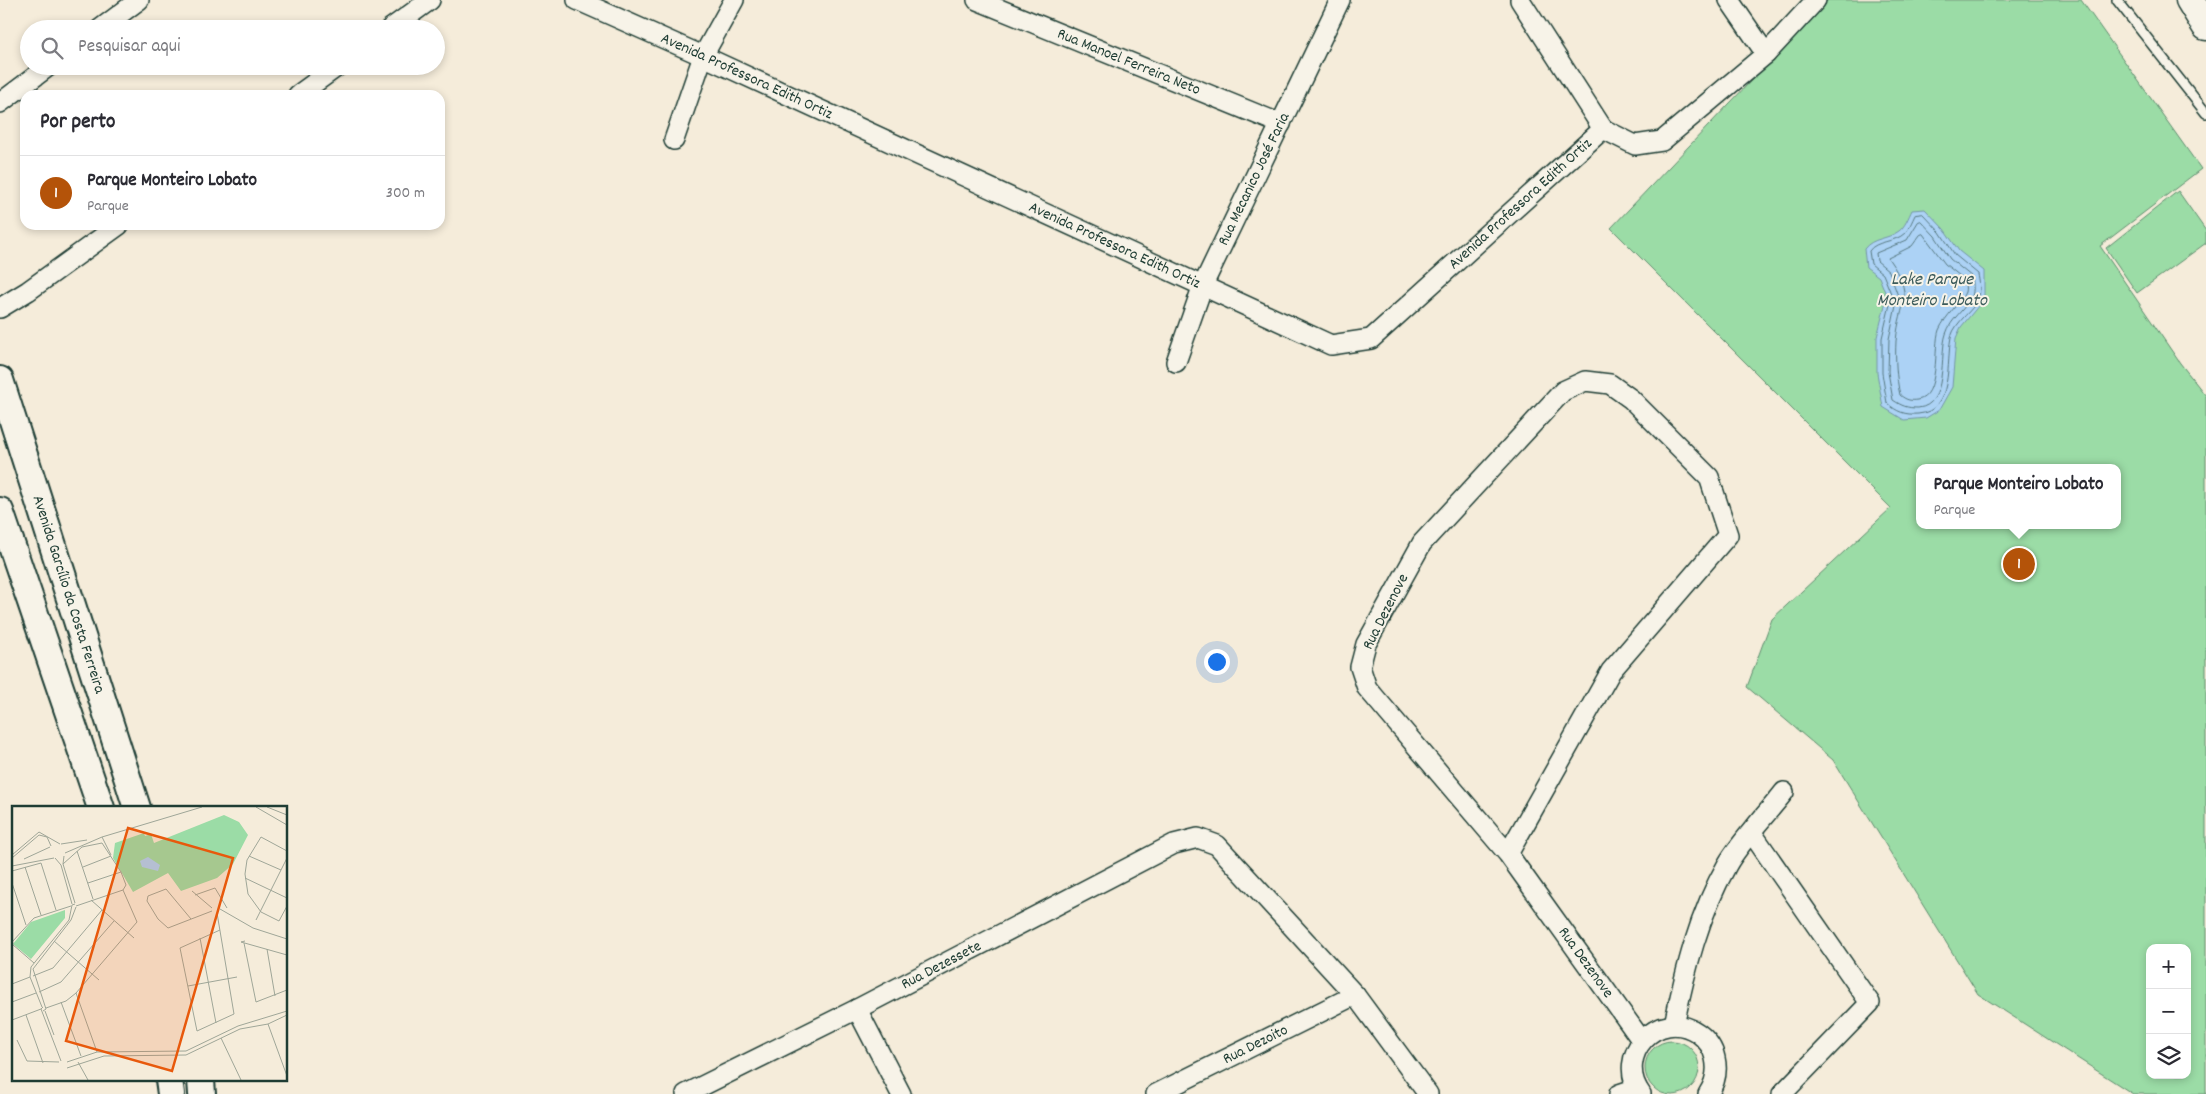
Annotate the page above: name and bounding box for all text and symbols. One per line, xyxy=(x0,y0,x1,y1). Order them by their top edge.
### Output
search box xyxy=(20,20,445,75)
street label: Rua Manoel Ferreira Neto xyxy=(1054,22,1204,101)
street label: Avenida Professora Edith Ortiz xyxy=(657,27,836,126)
icon: search xyxy=(38,34,66,62)
text: Pesquisar aqui xyxy=(78,34,180,61)
text: Por perto xyxy=(40,108,115,138)
street label: Rua Mecanico José Faria xyxy=(1212,108,1296,250)
street label: Avenida Professora Edith Ortiz xyxy=(1443,133,1597,275)
text: Parque Monteiro Lobato xyxy=(87,168,257,195)
text: 1 xyxy=(54,182,58,205)
text: 300 m xyxy=(386,182,425,205)
text: Parque xyxy=(87,195,129,218)
street label: Avenida Professora Edith Ortiz xyxy=(1025,196,1204,295)
water label: Lake Parque Monteiro Lobato xyxy=(1877,268,1988,314)
popup xyxy=(1916,464,2121,529)
text: Parque Monteiro Lobato xyxy=(1934,472,2103,499)
street label: Avenida Garcílio da Costa Ferreira xyxy=(26,492,111,697)
text: Parque xyxy=(1934,499,1975,522)
pin: 1 xyxy=(2003,545,2035,583)
street label: Rua Dezenove xyxy=(1357,570,1415,654)
your location xyxy=(1204,649,1230,675)
inset map xyxy=(12,806,288,1082)
street label: Rua Dezenove xyxy=(1552,922,1619,1003)
street label: Rua Dezessete xyxy=(897,935,986,996)
map controls xyxy=(2146,944,2191,1079)
button: + xyxy=(2146,944,2191,989)
button: − xyxy=(2146,989,2191,1034)
street label: Rua Dezoito xyxy=(1219,1019,1292,1071)
button: layers xyxy=(2146,1034,2191,1079)

